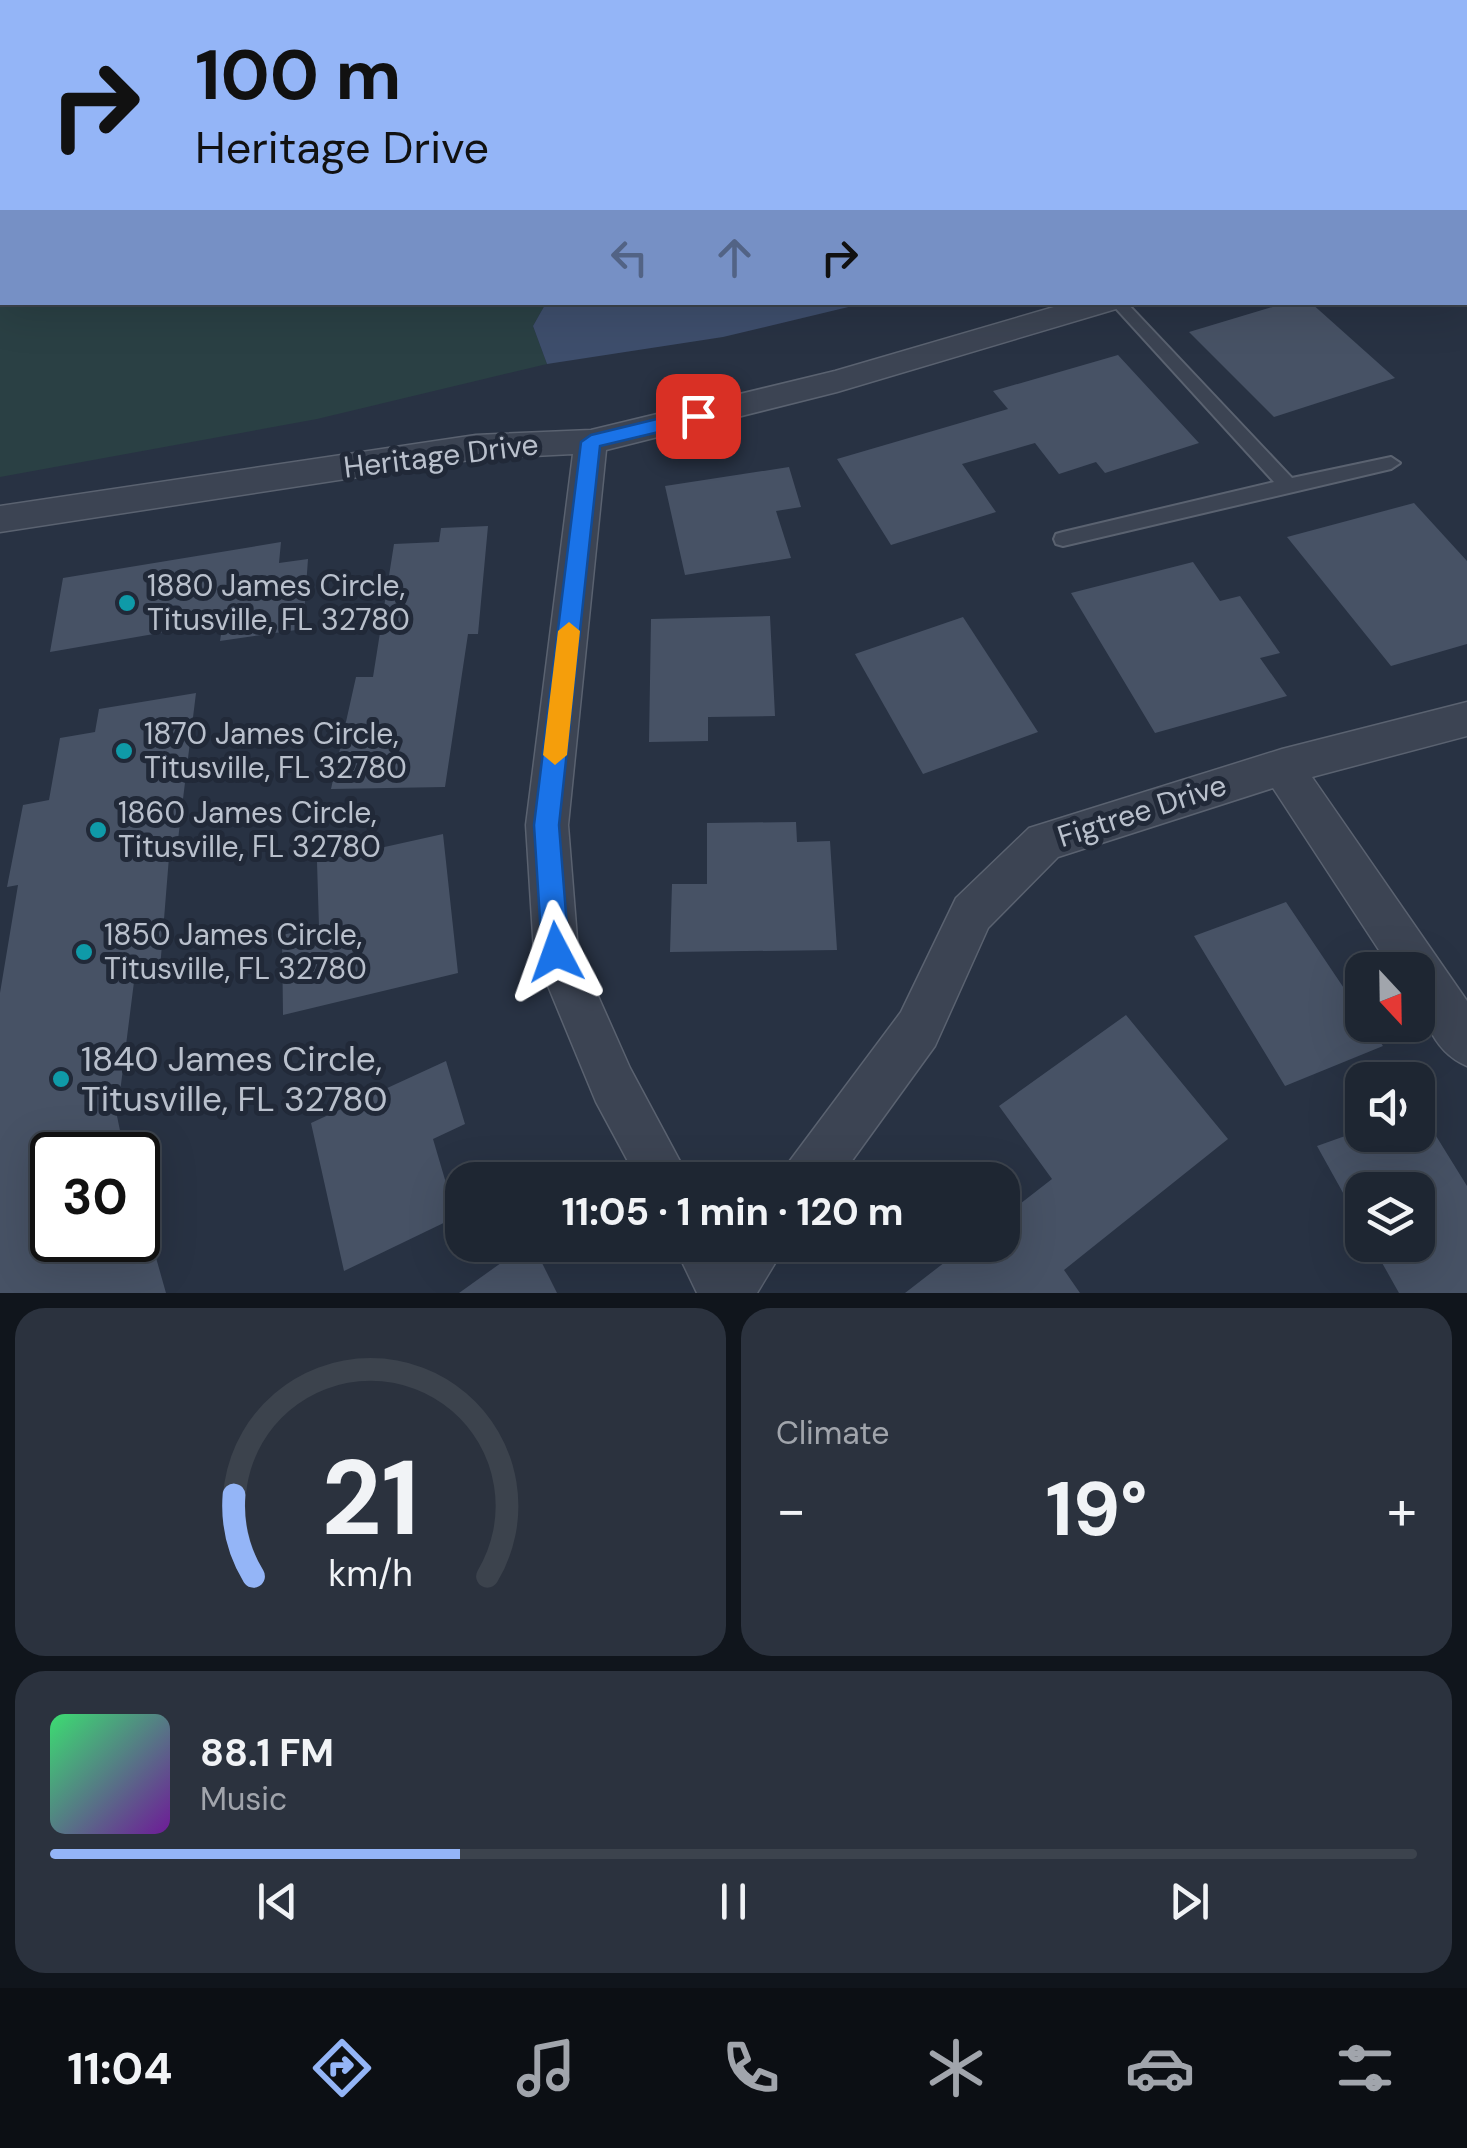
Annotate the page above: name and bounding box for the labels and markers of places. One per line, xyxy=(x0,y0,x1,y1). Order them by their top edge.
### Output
pin xyxy=(656,374,741,459)
place label: 1880 James Circle, Titusville, FL 32780 xyxy=(147,566,410,639)
marker: 1880 James Circle, Titusville, FL 32780 xyxy=(116,592,138,614)
place label: 1870 James Circle, Titusville, FL 32780 xyxy=(144,714,407,787)
marker: 1870 James Circle, Titusville, FL 32780 xyxy=(113,740,135,762)
place label: 1860 James Circle, Titusville, FL 32780 xyxy=(118,793,381,866)
marker: 1860 James Circle, Titusville, FL 32780 xyxy=(87,819,109,841)
place label: 1850 James Circle, Titusville, FL 32780 xyxy=(104,915,367,988)
marker: 1850 James Circle, Titusville, FL 32780 xyxy=(73,941,95,963)
place label: 1840 James Circle, Titusville, FL 32780 xyxy=(81,1036,388,1122)
marker: 1840 James Circle, Titusville, FL 32780 xyxy=(50,1068,72,1090)

